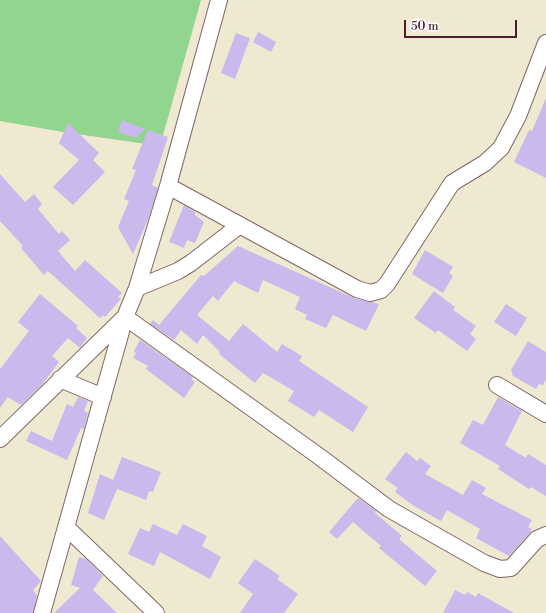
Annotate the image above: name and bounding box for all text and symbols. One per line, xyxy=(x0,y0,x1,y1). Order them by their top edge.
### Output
scale bar xyxy=(406,12,519,38)
text: 50 m xyxy=(411,19,439,34)

